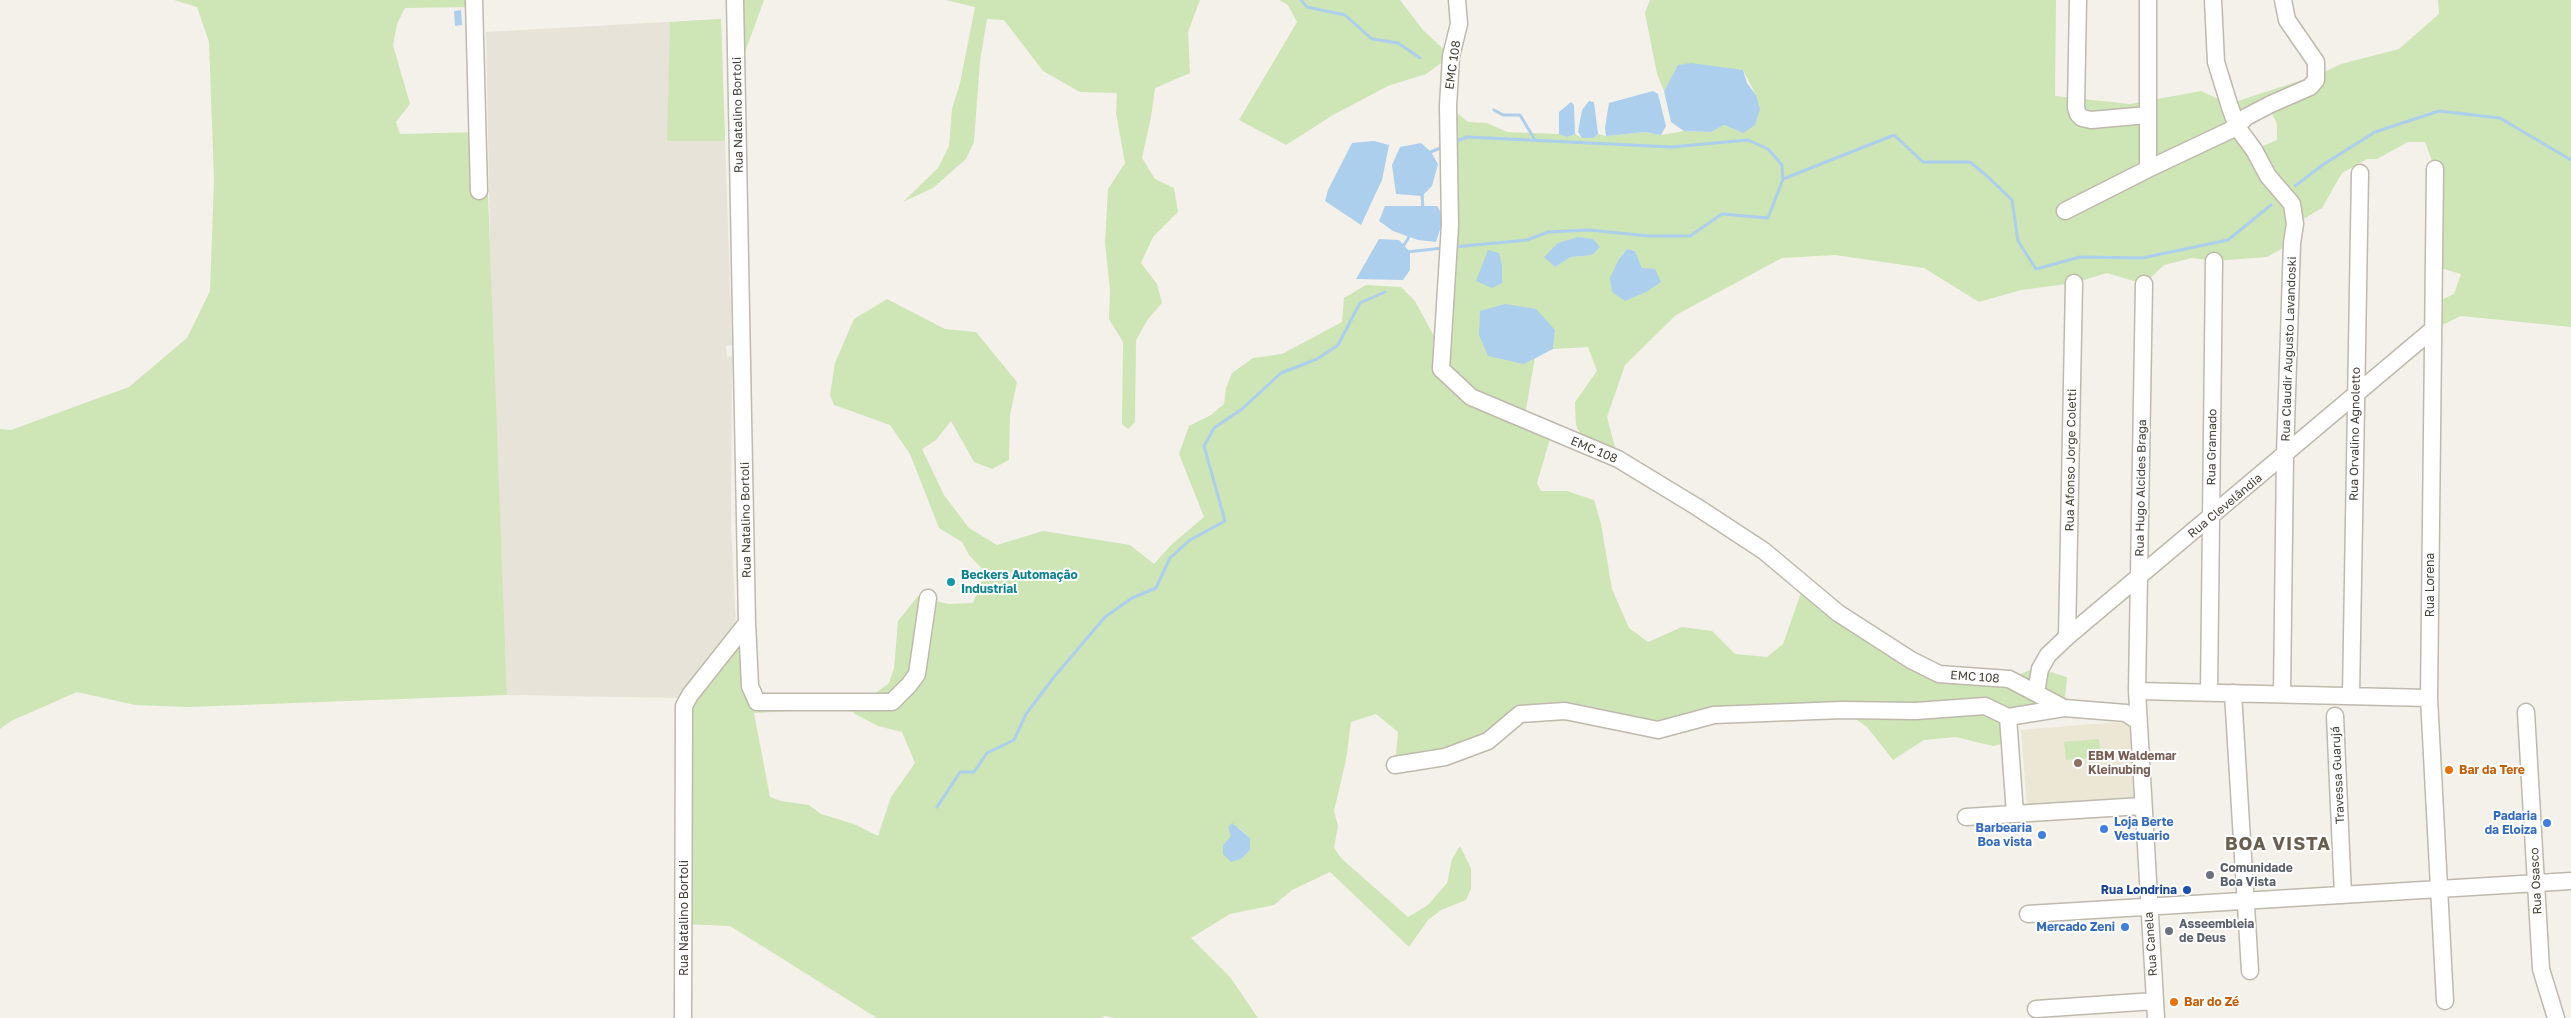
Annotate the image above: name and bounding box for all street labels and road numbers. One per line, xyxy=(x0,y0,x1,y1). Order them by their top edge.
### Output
street label: EMC 108 xyxy=(1442,40,1464,90)
street label: Rua Natalino Bortoli xyxy=(730,57,746,173)
street label: Rua Claudir Augusto Lavandoski xyxy=(2279,256,2299,442)
street label: Rua Orvalino Agnoletto xyxy=(2347,367,2363,501)
street label: Rua Afonso Jorge Coletti xyxy=(2063,389,2079,531)
street label: Rua Gramado xyxy=(2204,409,2220,485)
street label: Rua Hugo Alcides Braga xyxy=(2133,419,2149,557)
street label: EMC 108 xyxy=(1568,434,1620,466)
street label: Rua Natalino Bortoli xyxy=(738,462,754,578)
street label: Rua Clevelândia xyxy=(2185,471,2265,541)
street label: Rua Lorena xyxy=(2423,553,2437,617)
street label: EMC 108 xyxy=(1950,668,2000,686)
street label: Travessa Guarujá xyxy=(2328,726,2348,824)
street label: Rua Osasco xyxy=(2527,847,2545,915)
street label: Rua Natalino Bortoli xyxy=(677,860,691,976)
street label: Rua Canela xyxy=(2142,911,2160,977)

